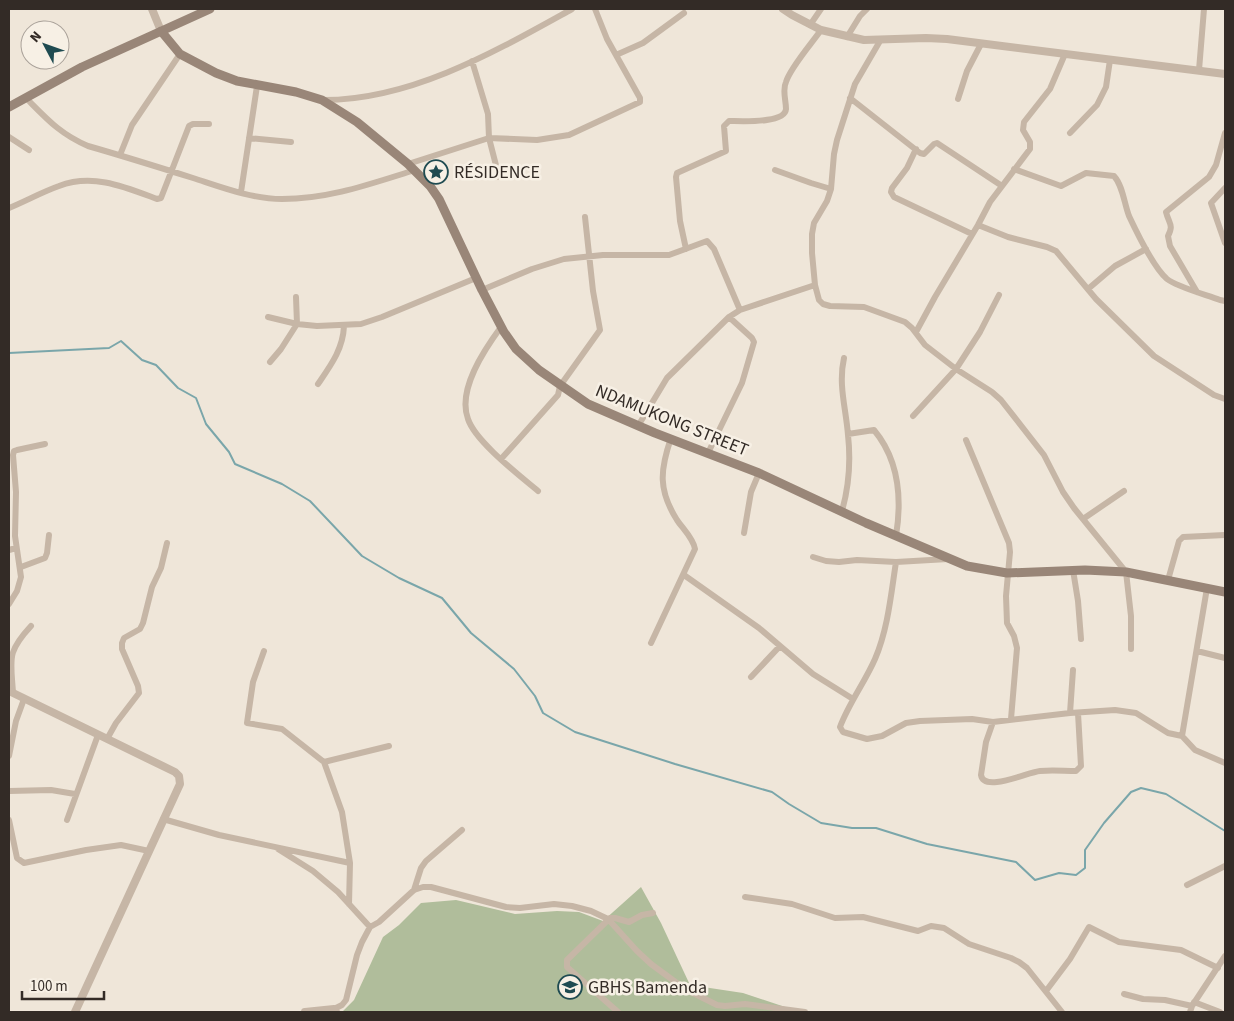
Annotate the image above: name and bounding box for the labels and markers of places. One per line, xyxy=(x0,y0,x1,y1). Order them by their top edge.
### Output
place icon: RÉSIDENCE xyxy=(423,159,449,185)
place label: RÉSIDENCE xyxy=(454,160,540,185)
school or university icon: GBHS Bamenda xyxy=(557,974,583,1000)
place label: GBHS Bamenda xyxy=(588,975,707,1000)

